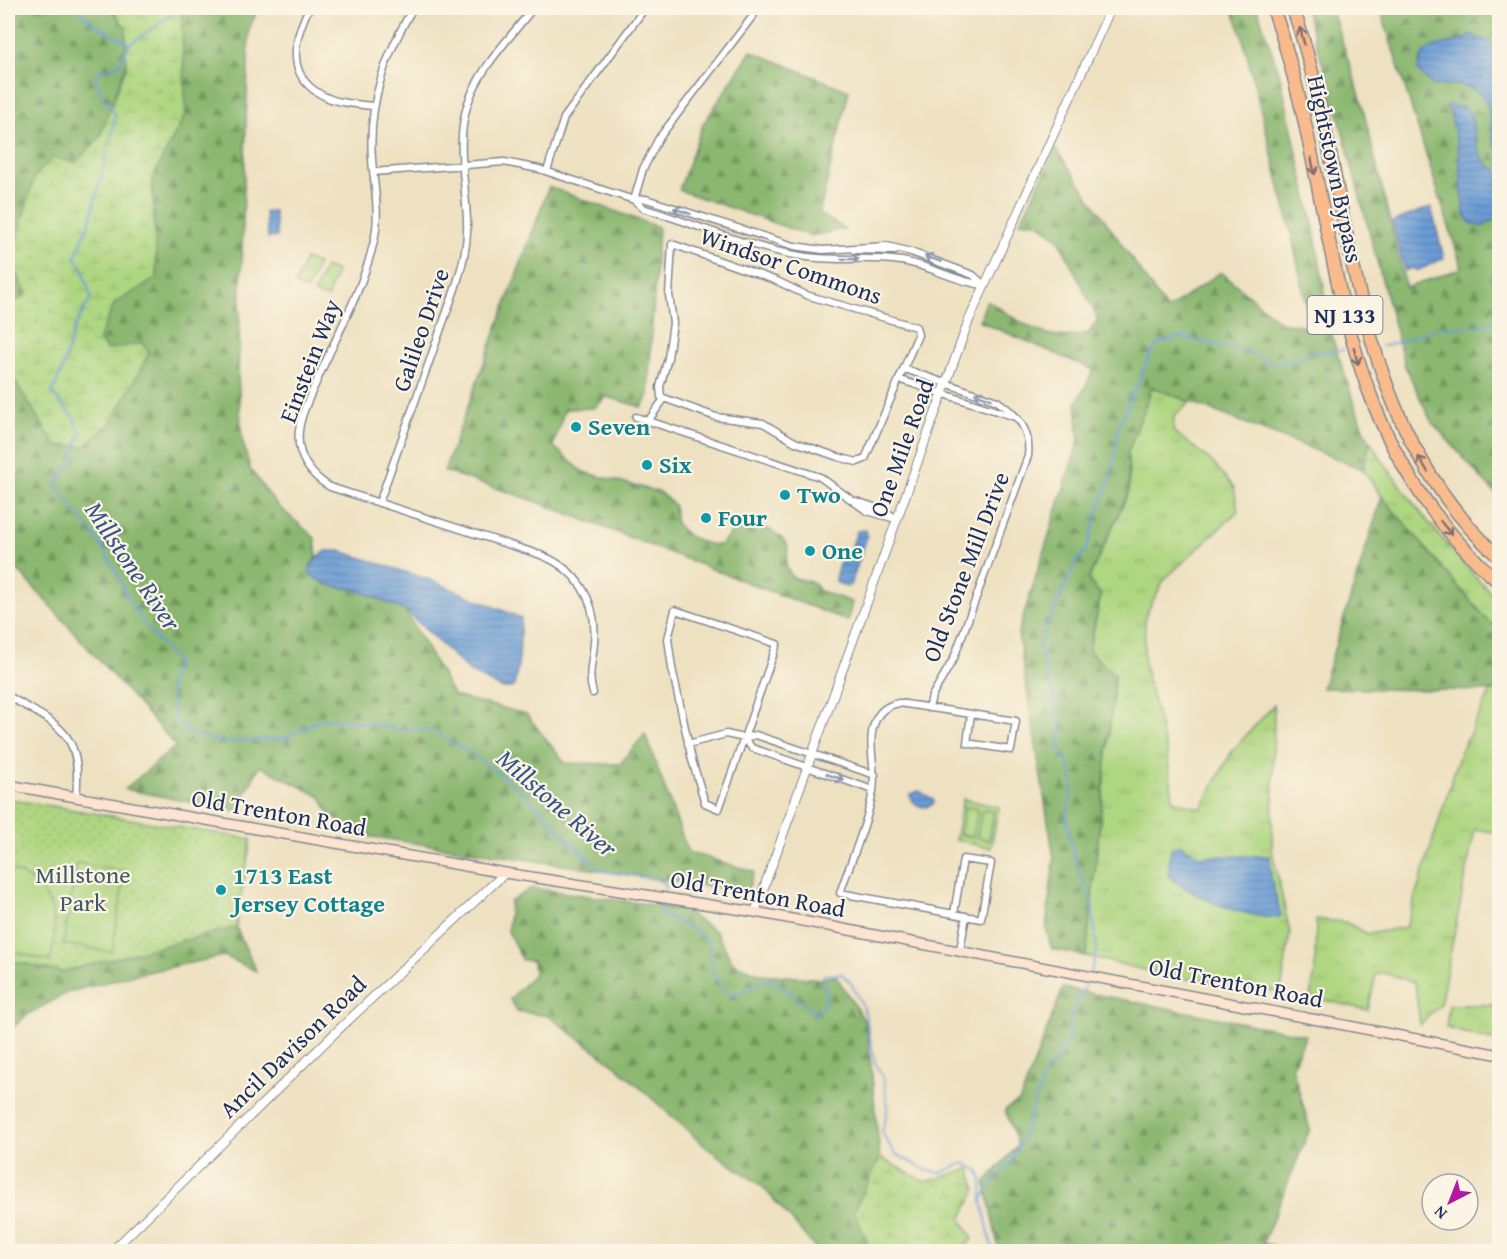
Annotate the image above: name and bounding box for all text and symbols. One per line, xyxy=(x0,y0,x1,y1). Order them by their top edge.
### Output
one-way arrow xyxy=(1295,27,1307,46)
street label: Hightstown Bypass xyxy=(1298,72,1372,266)
one-way arrow xyxy=(1307,156,1319,175)
one-way arrow xyxy=(673,205,692,216)
street label: Windsor Commons xyxy=(696,218,887,313)
one-way arrow xyxy=(924,252,942,263)
one-way arrow xyxy=(839,253,859,265)
street label: Galileo Drive xyxy=(383,263,458,396)
street label: Einstein Way xyxy=(270,294,349,428)
road number: NJ 133 xyxy=(1308,296,1382,334)
one-way arrow xyxy=(1351,346,1362,365)
street label: One Mile Road xyxy=(860,374,943,522)
one-way arrow xyxy=(975,390,993,401)
place label: Seven xyxy=(588,409,650,444)
marker: Seven xyxy=(569,420,583,434)
place label: Six xyxy=(659,447,692,482)
one-way arrow xyxy=(1417,456,1429,473)
marker: Six xyxy=(640,458,654,472)
street label: Old Stone Mill Drive xyxy=(913,467,1018,667)
place label: Two xyxy=(797,477,841,512)
marker: Two xyxy=(778,488,792,502)
water label: Millstone River xyxy=(76,493,192,639)
place label: Four xyxy=(718,500,767,535)
marker: Four xyxy=(699,511,713,525)
one-way arrow xyxy=(1439,519,1452,535)
place label: One xyxy=(822,533,863,568)
marker: One xyxy=(803,544,817,558)
water label: Millstone River xyxy=(488,739,627,867)
one-way arrow xyxy=(825,772,844,783)
street label: Old Trenton Road xyxy=(189,780,369,845)
park label: Millstone Park xyxy=(36,857,130,920)
place label: 1713 East Jersey Cottage xyxy=(229,858,385,921)
street label: Old Trenton Road xyxy=(668,861,848,926)
marker: 1713 East Jersey Cottage xyxy=(214,883,228,897)
street label: Old Trenton Road xyxy=(1146,948,1326,1017)
street label: Ancil Davison Road xyxy=(211,967,374,1126)
north arrow xyxy=(1420,1172,1480,1232)
text: N xyxy=(1428,1200,1452,1226)

